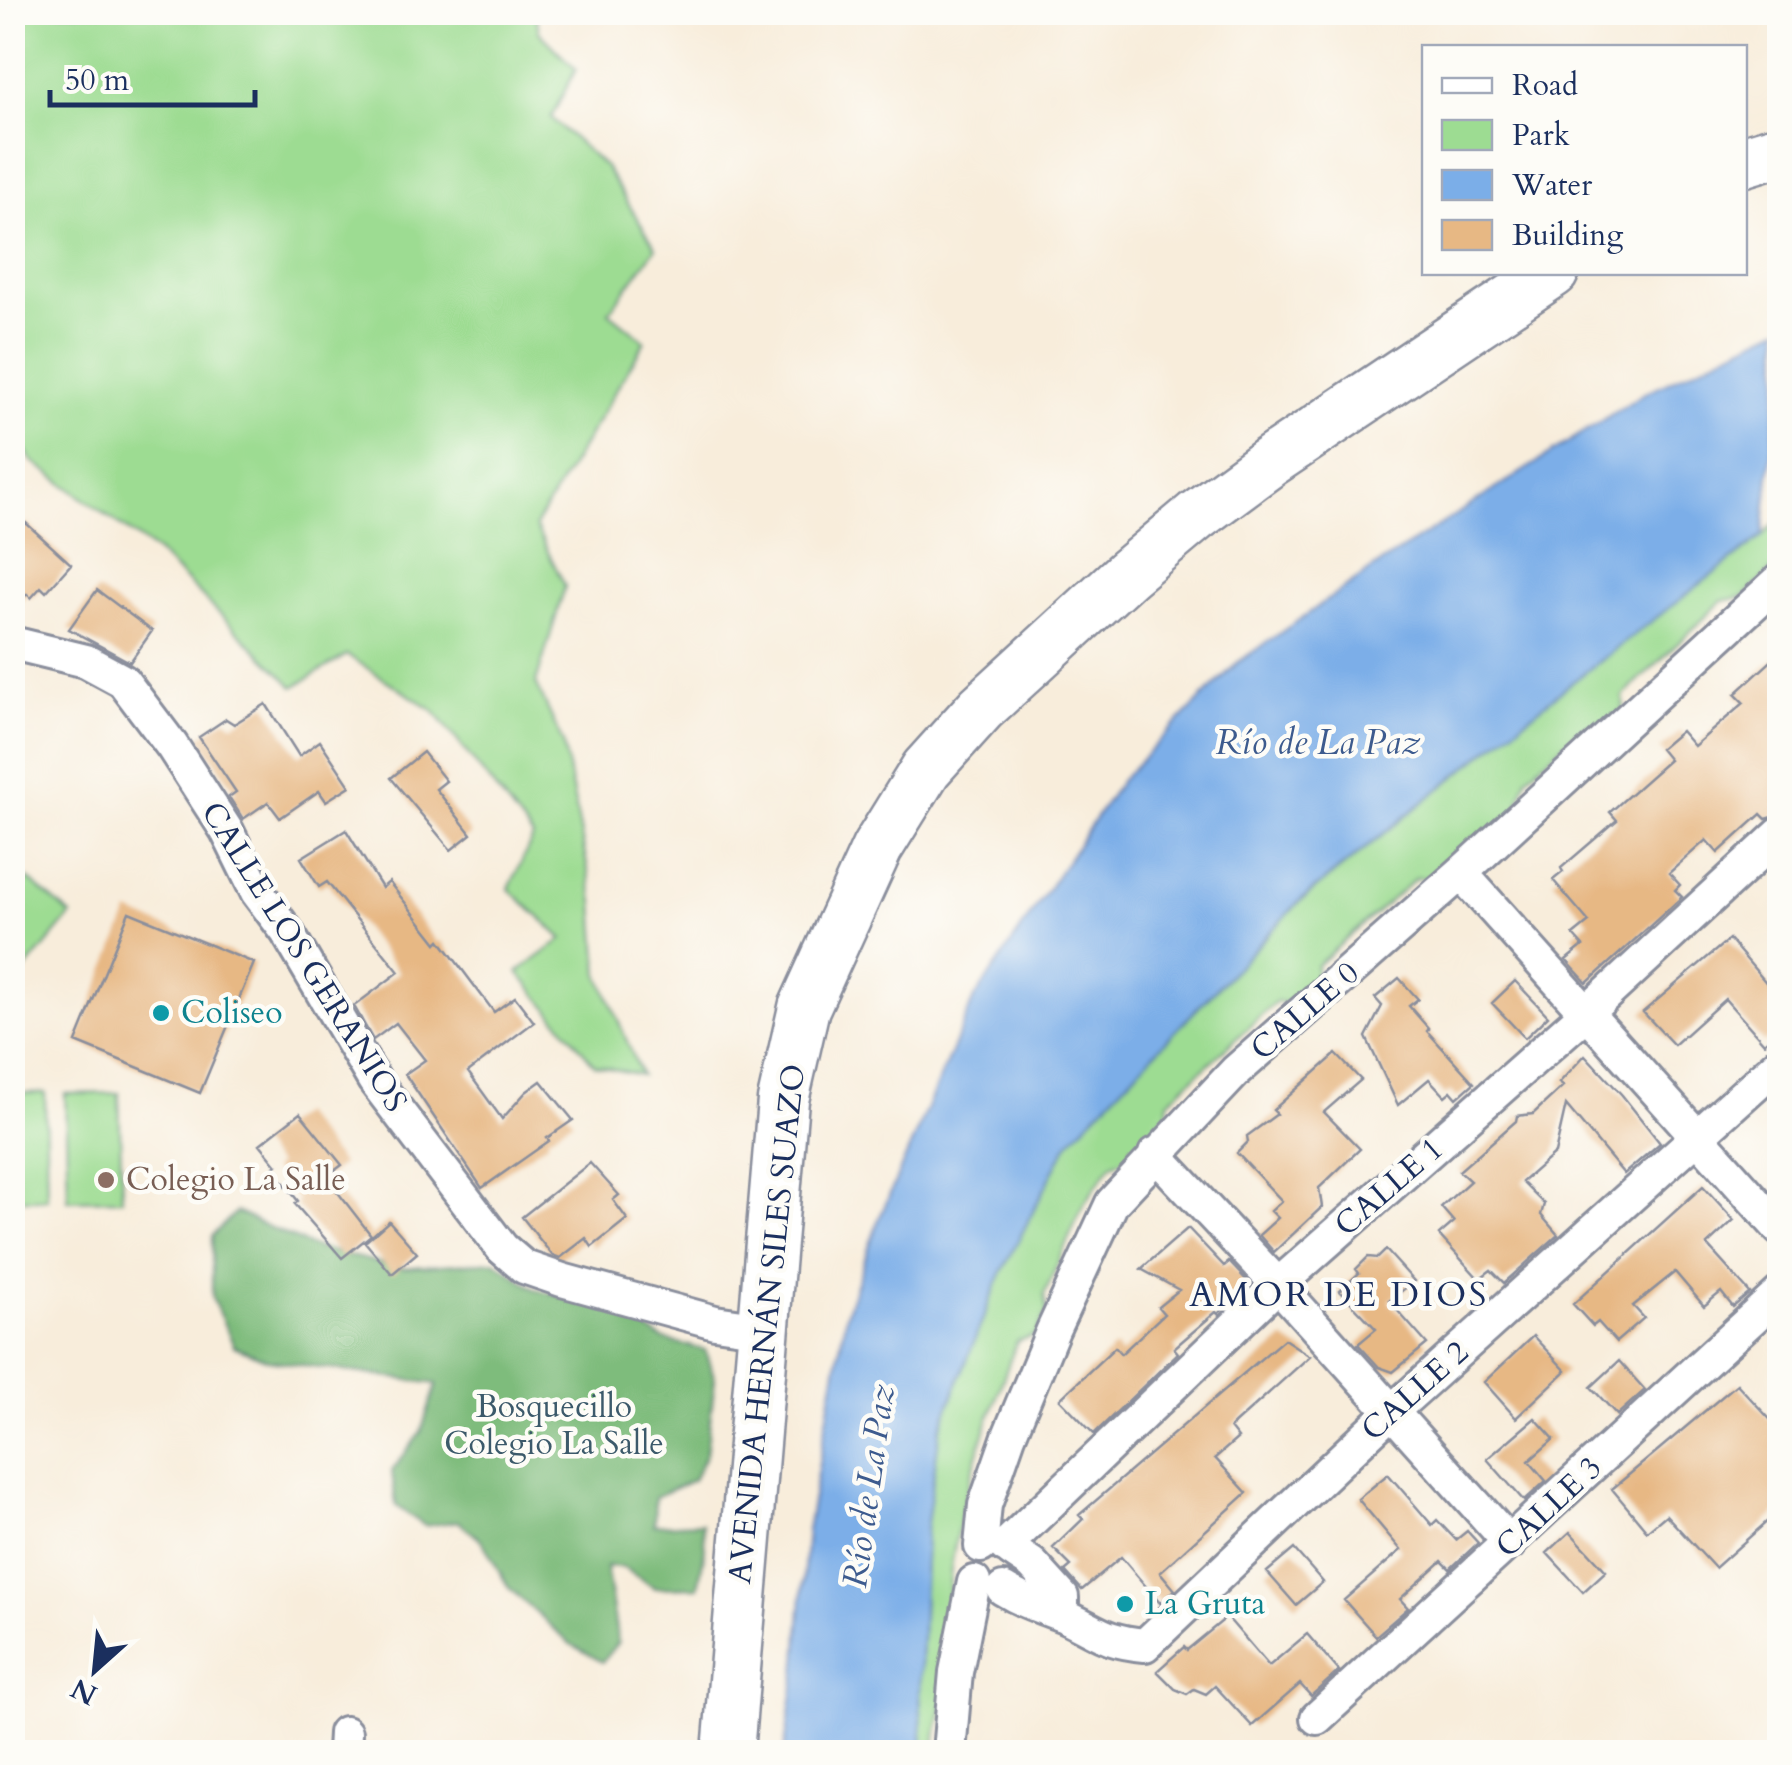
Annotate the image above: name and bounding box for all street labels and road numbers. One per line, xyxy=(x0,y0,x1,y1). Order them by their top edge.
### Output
street label: CALLE LOS GERANIOS xyxy=(191,794,417,1120)
street label: CALLE 0 xyxy=(1241,952,1369,1070)
street label: AVENIDA HERNÁN SILES SUAZO xyxy=(718,1062,816,1586)
street label: CALLE 1 xyxy=(1325,1128,1453,1246)
street label: CALLE 2 xyxy=(1352,1331,1478,1451)
street label: CALLE 3 xyxy=(1486,1446,1612,1568)

